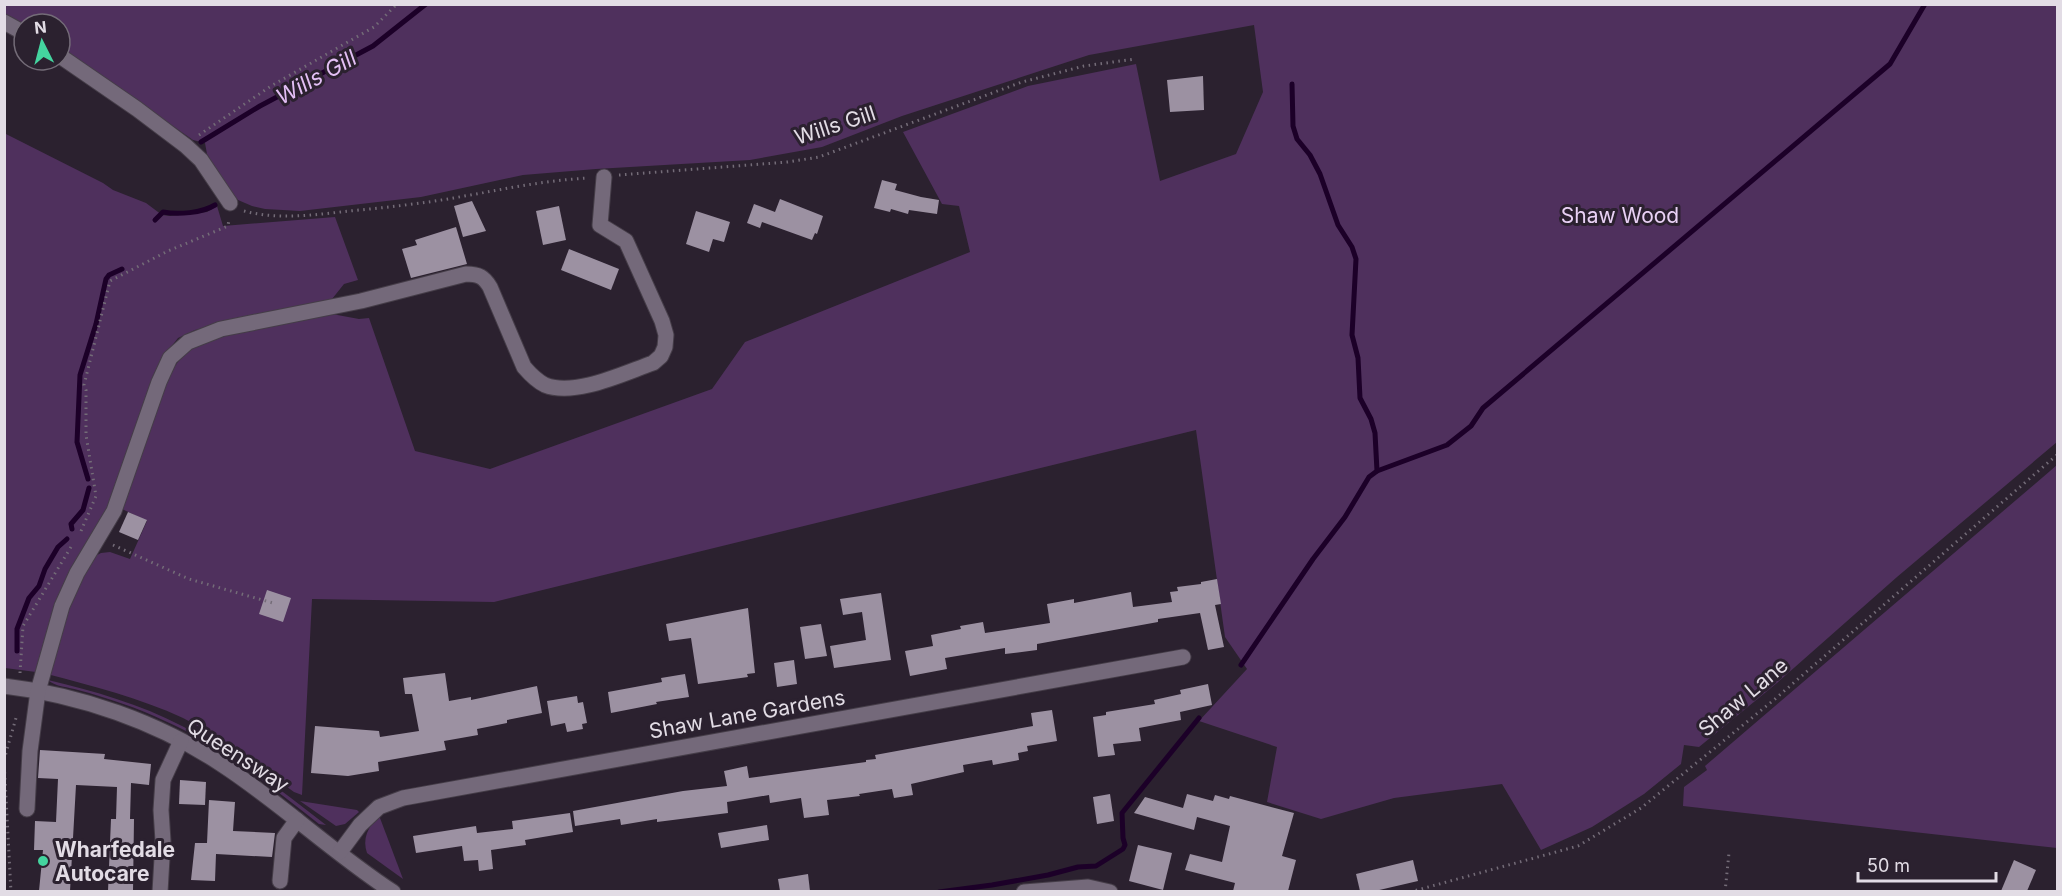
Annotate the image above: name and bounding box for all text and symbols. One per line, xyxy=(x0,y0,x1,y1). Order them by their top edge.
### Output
north arrow xyxy=(12,12,72,72)
text: N xyxy=(33,16,48,38)
water label: Wills Gill xyxy=(271,44,361,110)
street label: Wills Gill xyxy=(791,100,879,150)
park label: Shaw Wood xyxy=(1561,203,1679,228)
street label: Shaw Lane xyxy=(1693,652,1793,742)
street label: Shaw Lane Gardens xyxy=(647,684,847,744)
street label: Queensway xyxy=(182,713,294,797)
place label: Wharfedale Autocare xyxy=(55,837,175,886)
scale bar xyxy=(1858,845,1996,883)
marker: Wharfedale Autocare xyxy=(36,854,50,868)
text: 50 m xyxy=(1867,855,1910,876)

